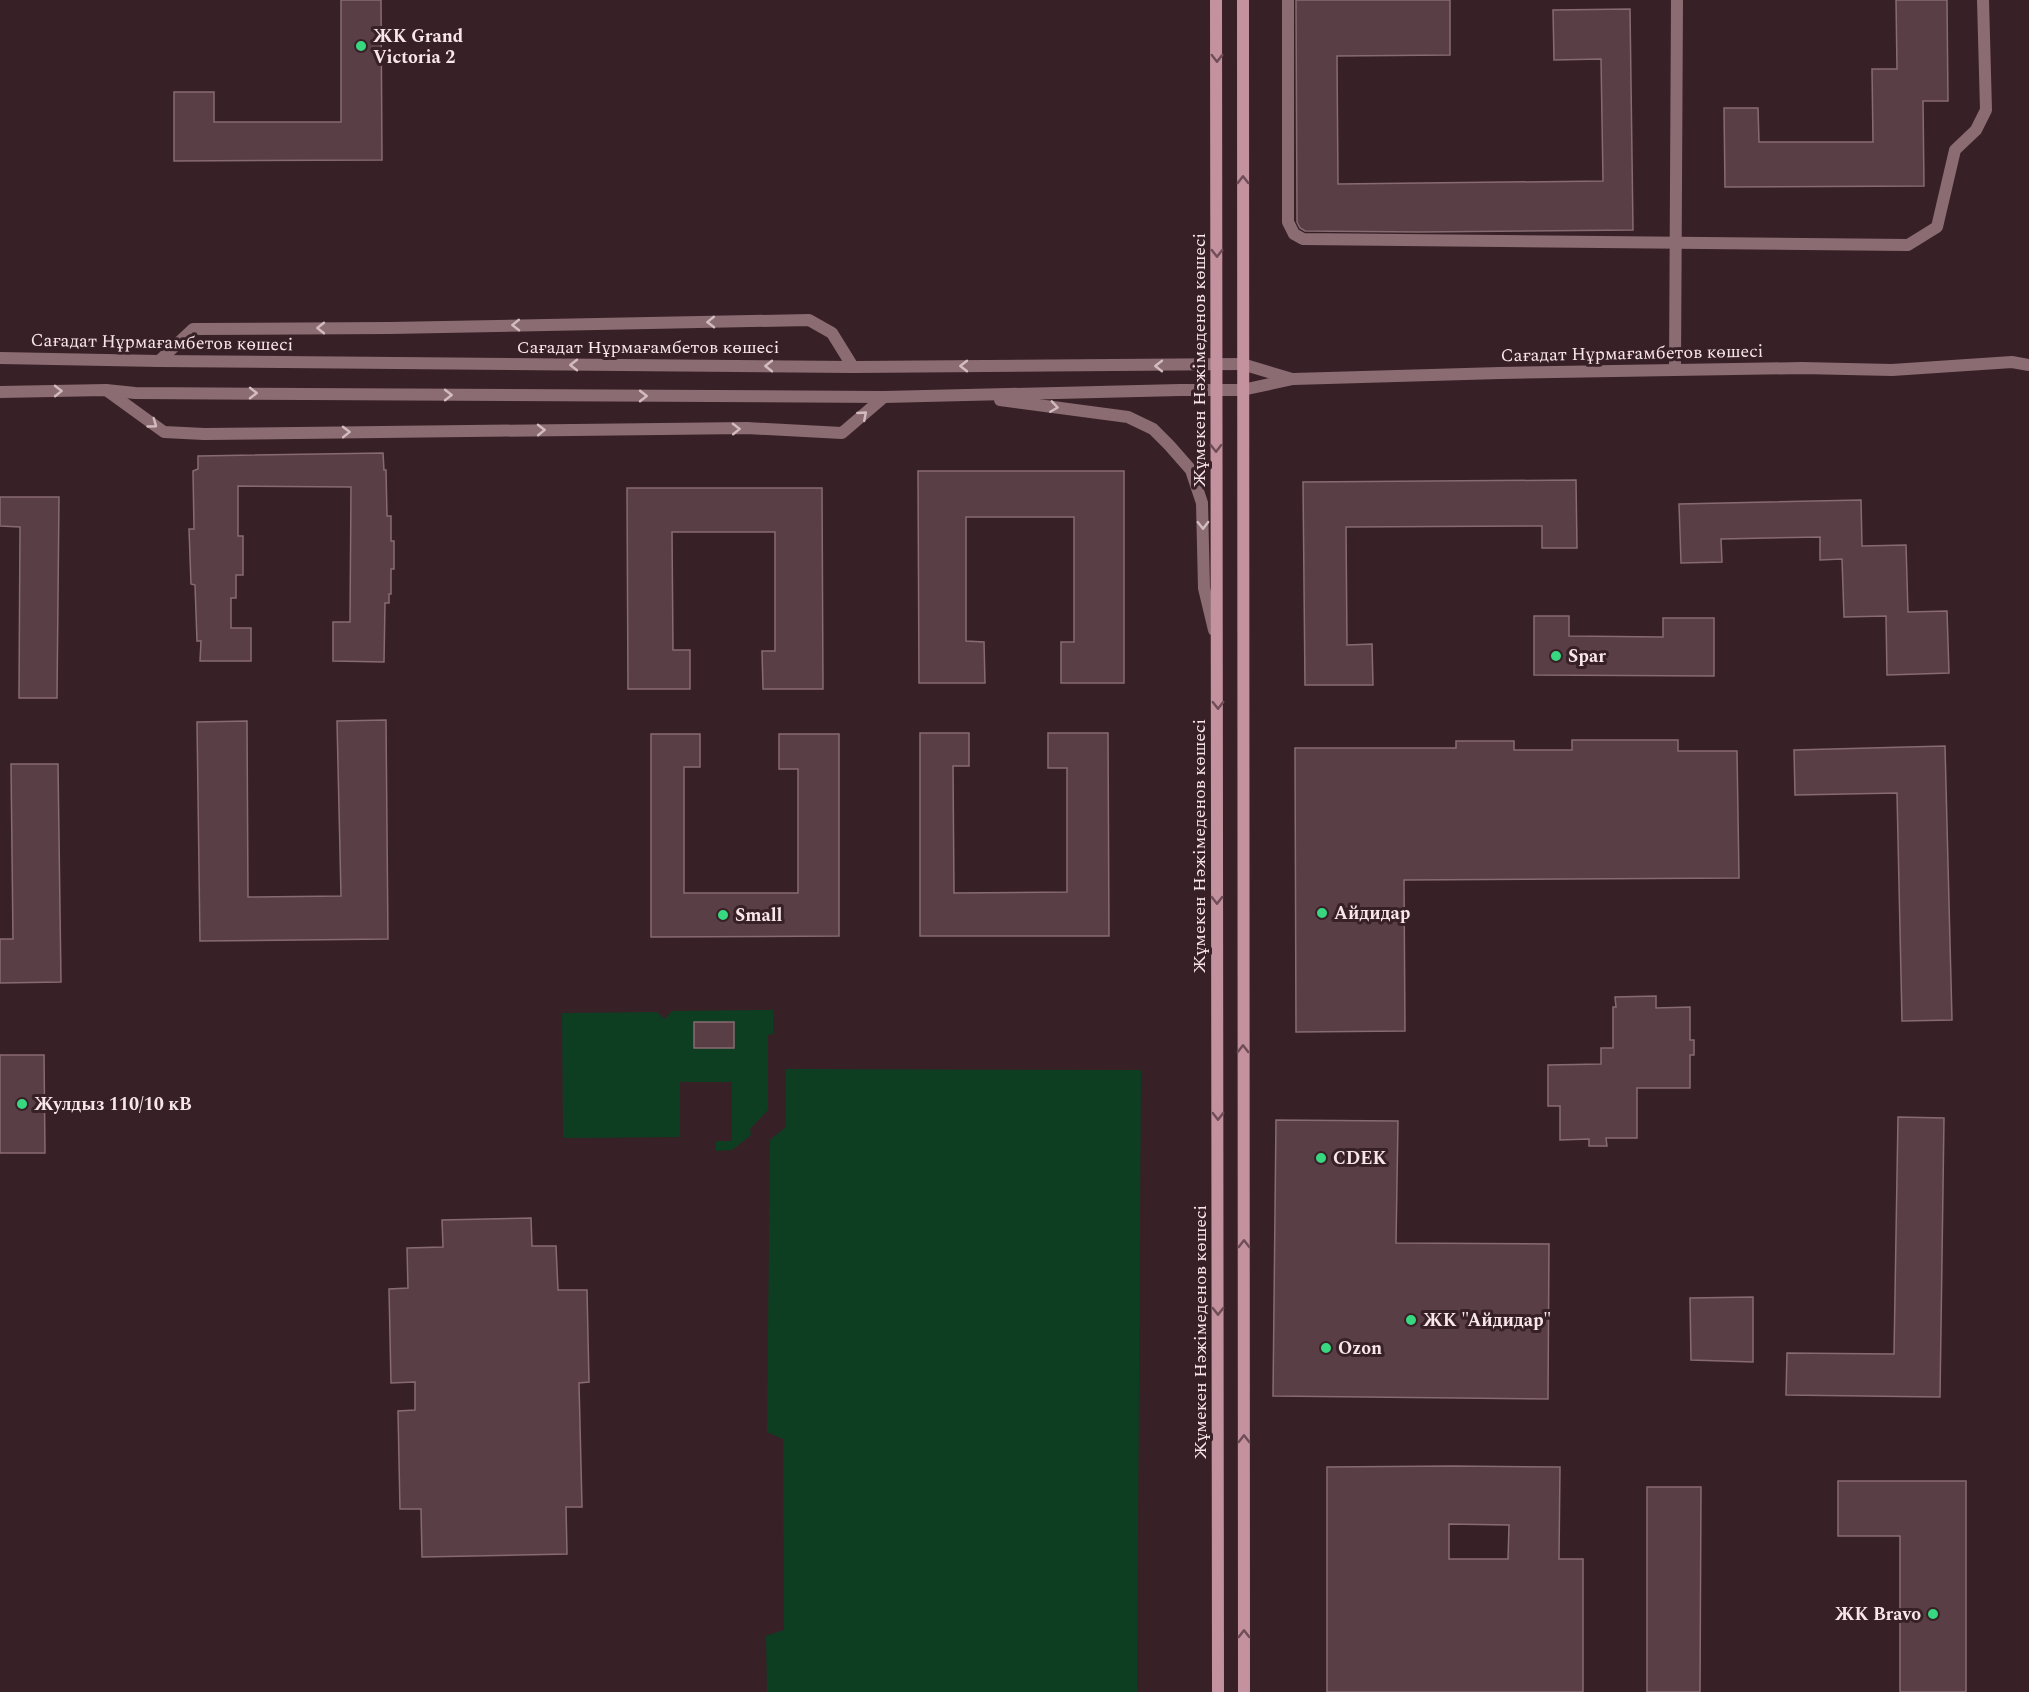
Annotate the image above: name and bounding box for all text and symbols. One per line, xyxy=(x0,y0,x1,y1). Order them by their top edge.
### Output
place label: ЖК Grand Victoria 2 xyxy=(373,23,464,71)
marker: ЖК Grand Victoria 2 xyxy=(354,39,368,53)
one-way arrow xyxy=(1211,54,1223,63)
one-way arrow xyxy=(1237,175,1249,184)
street label: Жұмекен Нәжімеденов көшесі xyxy=(1186,233,1213,487)
one-way arrow xyxy=(1211,249,1223,258)
one-way arrow xyxy=(707,316,716,328)
one-way arrow xyxy=(512,319,521,332)
one-way arrow xyxy=(317,322,326,334)
street label: Сағадат Нұрмағамбетов көшесі xyxy=(30,327,294,358)
street label: Сағадат Нұрмағамбетов көшесі xyxy=(517,334,779,361)
street label: Сағадат Нұрмағамбетов көшесі xyxy=(1500,338,1764,369)
one-way arrow xyxy=(570,358,579,371)
one-way arrow xyxy=(765,360,774,372)
one-way arrow xyxy=(960,360,969,372)
one-way arrow xyxy=(1155,360,1164,372)
one-way arrow xyxy=(54,385,63,397)
one-way arrow xyxy=(249,387,258,399)
one-way arrow xyxy=(444,388,453,401)
one-way arrow xyxy=(639,390,648,402)
one-way arrow xyxy=(1049,400,1058,412)
one-way arrow xyxy=(856,411,867,422)
one-way arrow xyxy=(147,417,158,428)
one-way arrow xyxy=(731,422,740,435)
one-way arrow xyxy=(536,424,545,436)
one-way arrow xyxy=(341,426,350,438)
one-way arrow xyxy=(1210,444,1222,453)
one-way arrow xyxy=(1197,521,1209,530)
place label: Spar xyxy=(1568,643,1606,670)
marker: Spar xyxy=(1549,649,1563,663)
one-way arrow xyxy=(1212,701,1224,710)
street label: Жұмекен Нәжімеденов көшесі xyxy=(1186,719,1213,973)
one-way arrow xyxy=(1211,896,1223,905)
place label: Айдидар xyxy=(1334,900,1410,927)
place label: Small xyxy=(735,902,783,929)
marker: Айдидар xyxy=(1315,906,1329,920)
marker: Small xyxy=(716,908,730,922)
one-way arrow xyxy=(1237,1044,1249,1053)
place label: Жулдыз 110/10 кВ xyxy=(34,1091,192,1118)
marker: Жулдыз 110/10 кВ xyxy=(15,1097,29,1111)
one-way arrow xyxy=(1212,1112,1224,1121)
place label: CDEK xyxy=(1333,1145,1386,1172)
marker: CDEK xyxy=(1314,1151,1328,1165)
street label: Жұмекен Нәжімеденов көшесі xyxy=(1187,1205,1214,1459)
one-way arrow xyxy=(1238,1239,1250,1248)
one-way arrow xyxy=(1212,1307,1224,1316)
place label: ЖК "Айдидар" xyxy=(1423,1307,1551,1334)
marker: ЖК "Айдидар" xyxy=(1404,1313,1418,1327)
place label: Ozon xyxy=(1338,1335,1382,1362)
marker: Ozon xyxy=(1319,1341,1333,1355)
one-way arrow xyxy=(1237,1434,1250,1443)
place label: ЖК Bravo xyxy=(1835,1601,1921,1628)
marker: ЖК Bravo xyxy=(1926,1607,1940,1621)
one-way arrow xyxy=(1238,1629,1250,1638)

